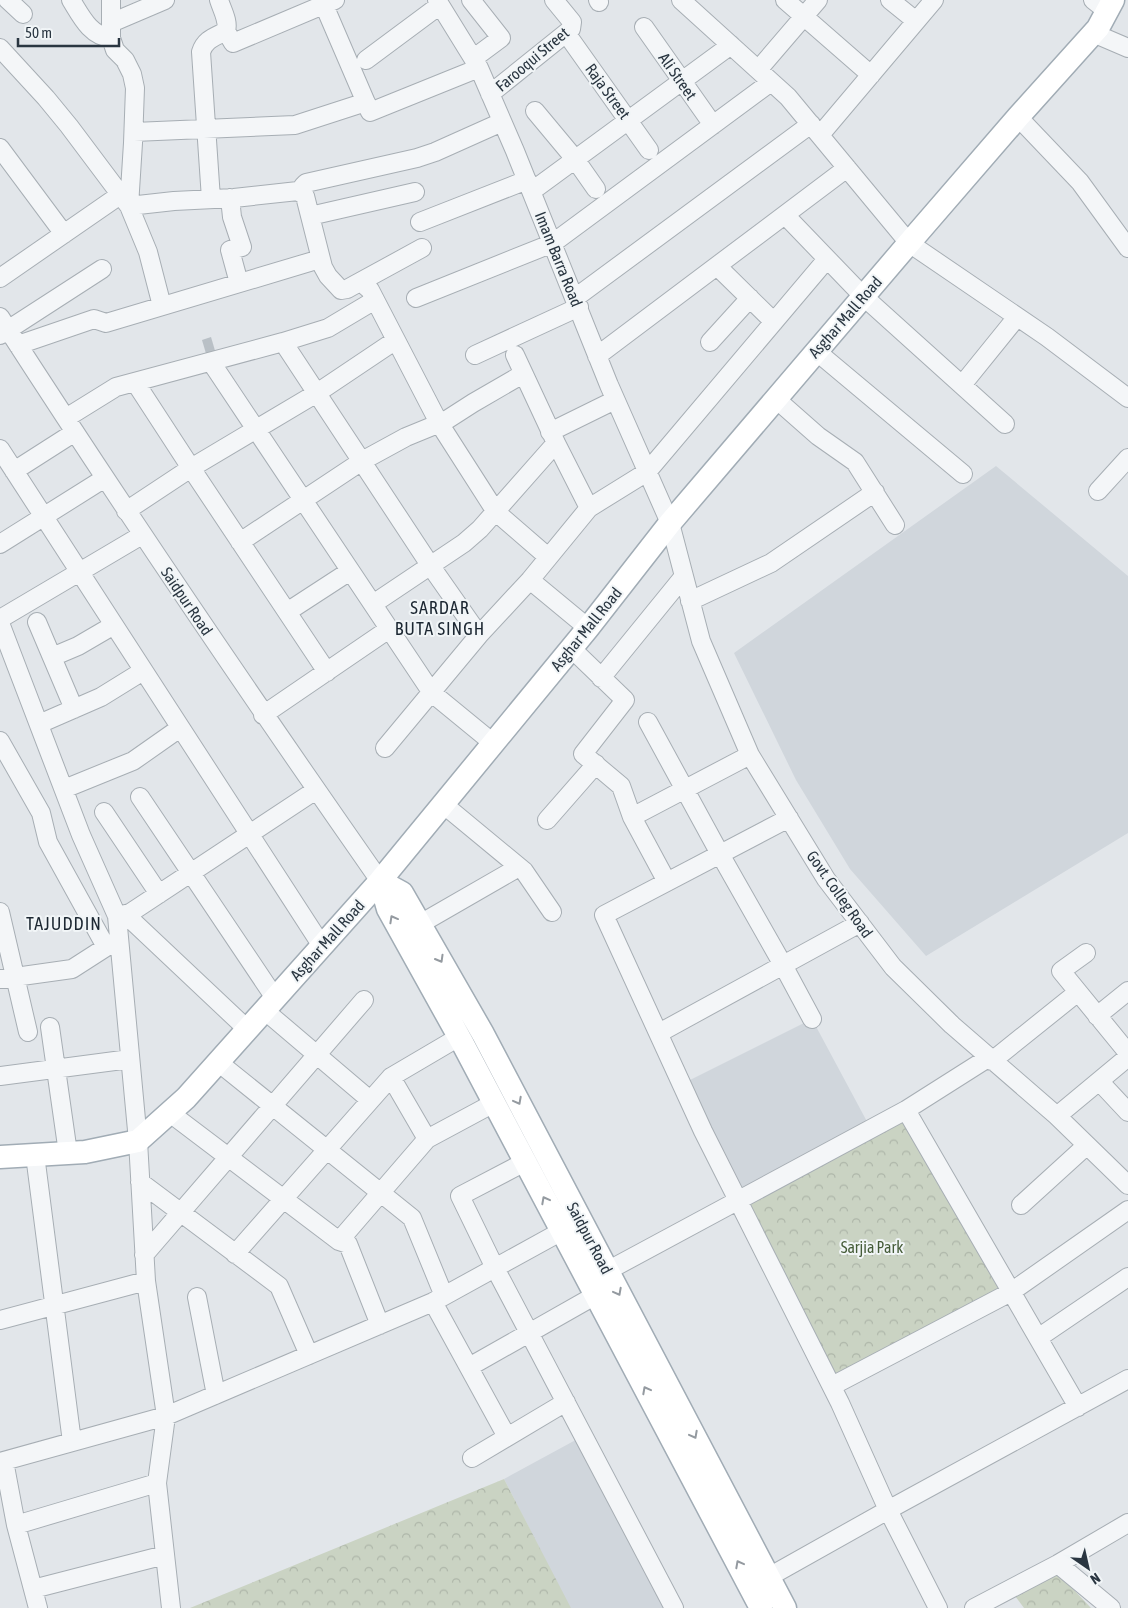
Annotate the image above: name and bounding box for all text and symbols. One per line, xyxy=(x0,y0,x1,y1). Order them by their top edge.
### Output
scale bar xyxy=(18,15,119,47)
street label: Farooqui Street xyxy=(492,23,573,95)
text: 50 m xyxy=(25,24,52,41)
street label: Ali Street xyxy=(655,49,701,103)
street label: Raja Street xyxy=(581,60,634,123)
street label: Imam Barra Road xyxy=(532,209,586,309)
street label: Asghar Mall Road xyxy=(805,273,886,362)
street label: Saidpur Road xyxy=(157,564,216,639)
street label: Asghar Mall Road xyxy=(547,584,626,675)
district label: SARDAR BUTA SINGH xyxy=(395,597,485,639)
street label: Govt. Colleg Road xyxy=(803,847,877,942)
street label: Asghar Mall Road xyxy=(286,896,369,985)
district label: TAJUDDIN xyxy=(26,913,102,934)
one-way arrow xyxy=(390,915,400,924)
one-way arrow xyxy=(434,953,444,962)
one-way arrow xyxy=(512,1096,522,1105)
one-way arrow xyxy=(541,1196,551,1205)
street label: Saidpur Road xyxy=(563,1199,616,1277)
park label: Sarjia Park xyxy=(841,1238,903,1257)
one-way arrow xyxy=(612,1286,622,1295)
one-way arrow xyxy=(642,1386,652,1395)
one-way arrow xyxy=(688,1430,698,1439)
north arrow xyxy=(1063,1543,1113,1593)
one-way arrow xyxy=(735,1561,745,1570)
text: N xyxy=(1087,1570,1103,1588)

